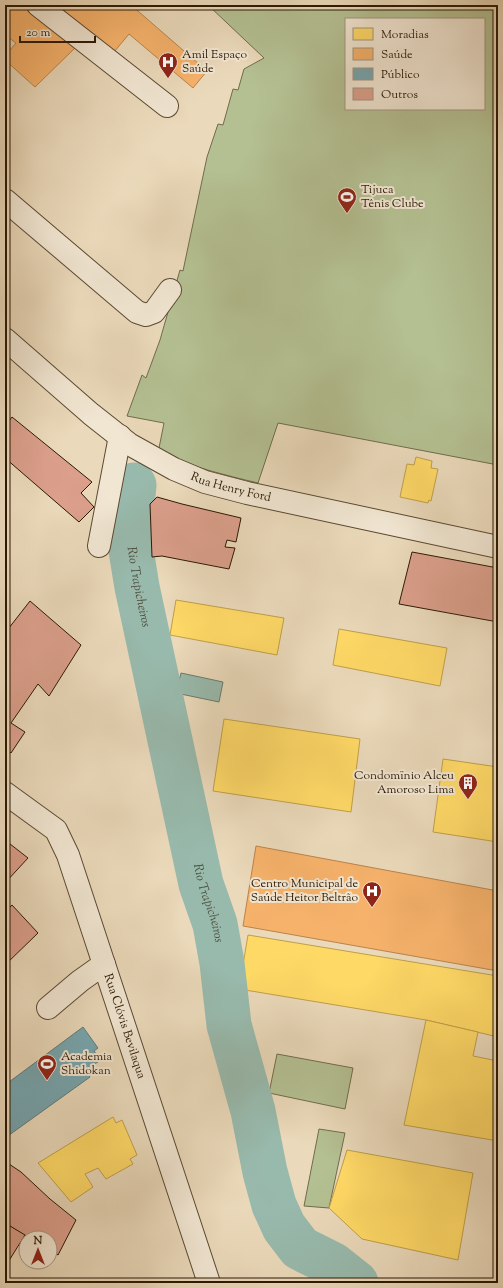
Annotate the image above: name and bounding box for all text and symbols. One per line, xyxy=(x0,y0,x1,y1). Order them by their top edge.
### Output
scale bar xyxy=(20,18,95,44)
legend xyxy=(345,18,485,110)
text: 20 m xyxy=(26,24,51,42)
text: Moradias xyxy=(381,26,429,44)
place label: Amil Espaço Saúde xyxy=(182,46,247,78)
text: Saúde xyxy=(381,46,413,64)
hospital icon: Amil Espaço Saúde xyxy=(157,51,179,79)
text: Público xyxy=(381,66,420,84)
text: Outros xyxy=(381,86,418,104)
place label: Tijuca Tênis Clube xyxy=(361,181,424,213)
sports icon: Tijuca Tênis Clube xyxy=(336,186,358,214)
street label: Rua Henry Ford xyxy=(188,468,273,507)
water label: Rio Trapicheiros xyxy=(122,545,154,629)
place label: Condomïnio Alceu Amoroso Lima xyxy=(354,767,454,799)
building icon: Condomïnio Alceu Amoroso Lima xyxy=(457,772,479,800)
water label: Rio Trapicheiros xyxy=(188,862,227,944)
place label: Centro Municipal de Saúde Heitor Beltrão xyxy=(251,875,358,907)
hospital icon: Centro Municipal de Saúde Heitor Beltrão xyxy=(361,880,383,908)
street label: Rua Clóvis Bevilaqua xyxy=(99,971,150,1082)
place label: Academia Shidokan xyxy=(61,1048,113,1080)
sports icon: Academia Shidokan xyxy=(36,1053,58,1081)
north arrow xyxy=(18,1230,58,1270)
text: N xyxy=(33,1233,43,1249)

